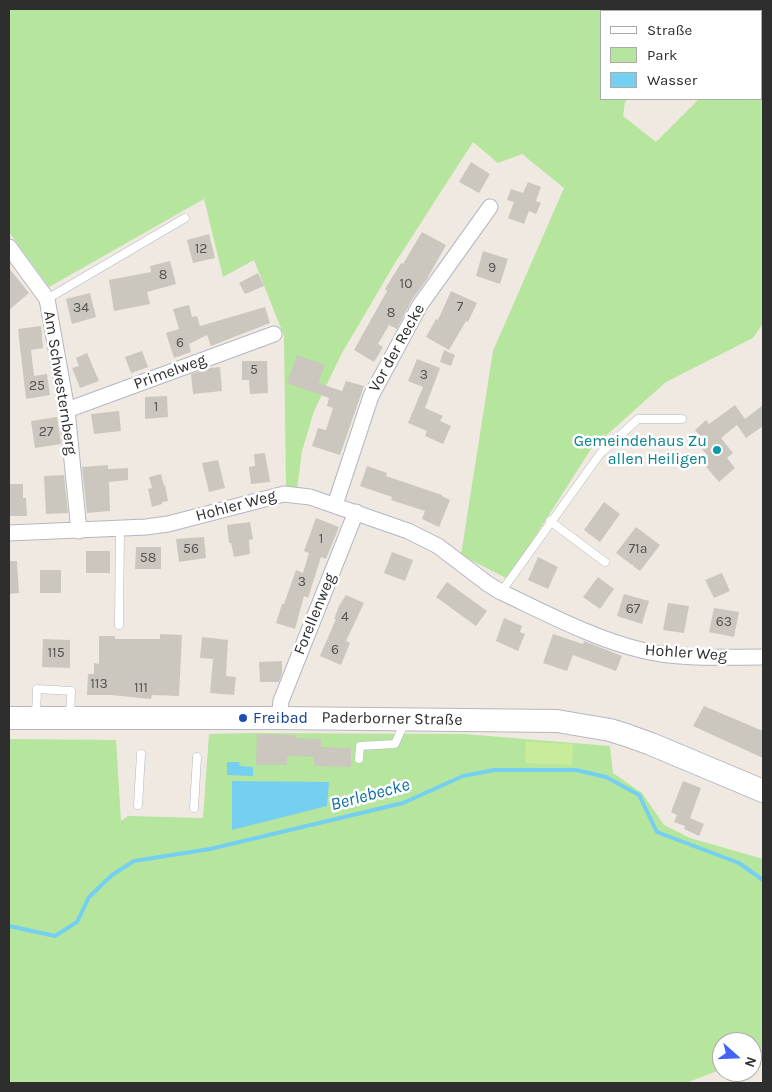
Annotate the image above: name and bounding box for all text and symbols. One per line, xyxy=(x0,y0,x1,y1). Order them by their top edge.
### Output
legend xyxy=(600,10,762,100)
text: Straße xyxy=(647,21,692,39)
text: Park xyxy=(647,46,677,64)
text: Wasser xyxy=(647,71,697,89)
house number: 12 xyxy=(195,241,207,257)
house number: 9 xyxy=(488,260,496,276)
house number: 8 xyxy=(159,267,167,283)
house number: 10 xyxy=(400,276,412,292)
house number: 7 xyxy=(457,299,463,315)
house number: 34 xyxy=(73,300,89,316)
street label: Vor der Recke xyxy=(365,301,429,395)
house number: 8 xyxy=(387,305,395,321)
street label: Am Schwesternberg xyxy=(39,310,81,456)
house number: 6 xyxy=(176,335,184,351)
street label: Primelweg xyxy=(131,350,209,394)
house number: 5 xyxy=(250,362,258,378)
house number: 3 xyxy=(420,367,428,383)
house number: 25 xyxy=(29,378,45,394)
house number: 1 xyxy=(154,399,158,415)
house number: 27 xyxy=(39,424,53,440)
place label: Gemeindehaus Zu allen Heiligen xyxy=(574,431,707,469)
marker: Gemeindehaus Zu allen Heiligen xyxy=(711,444,723,456)
street label: Hohler Weg xyxy=(194,486,278,526)
house number: 1 xyxy=(319,531,323,547)
house number: 56 xyxy=(183,541,199,557)
house number: 71a xyxy=(629,541,647,557)
house number: 58 xyxy=(140,550,156,566)
street label: Forellenweg xyxy=(290,570,340,658)
house number: 3 xyxy=(298,574,306,590)
house number: 67 xyxy=(626,601,640,617)
house number: 4 xyxy=(341,609,349,625)
house number: 63 xyxy=(716,614,732,630)
street label: Hohler Weg xyxy=(644,641,728,665)
house number: 6 xyxy=(331,642,339,658)
house number: 115 xyxy=(47,645,65,661)
house number: 113 xyxy=(90,676,108,692)
house number: 111 xyxy=(134,680,148,696)
place label: Freibad xyxy=(253,708,308,728)
street label: Paderborner Straße xyxy=(321,708,463,730)
marker: Freibad xyxy=(237,712,249,724)
water label: Berlebecke xyxy=(328,774,412,816)
north arrow xyxy=(712,1032,762,1082)
text: N xyxy=(741,1054,760,1070)

